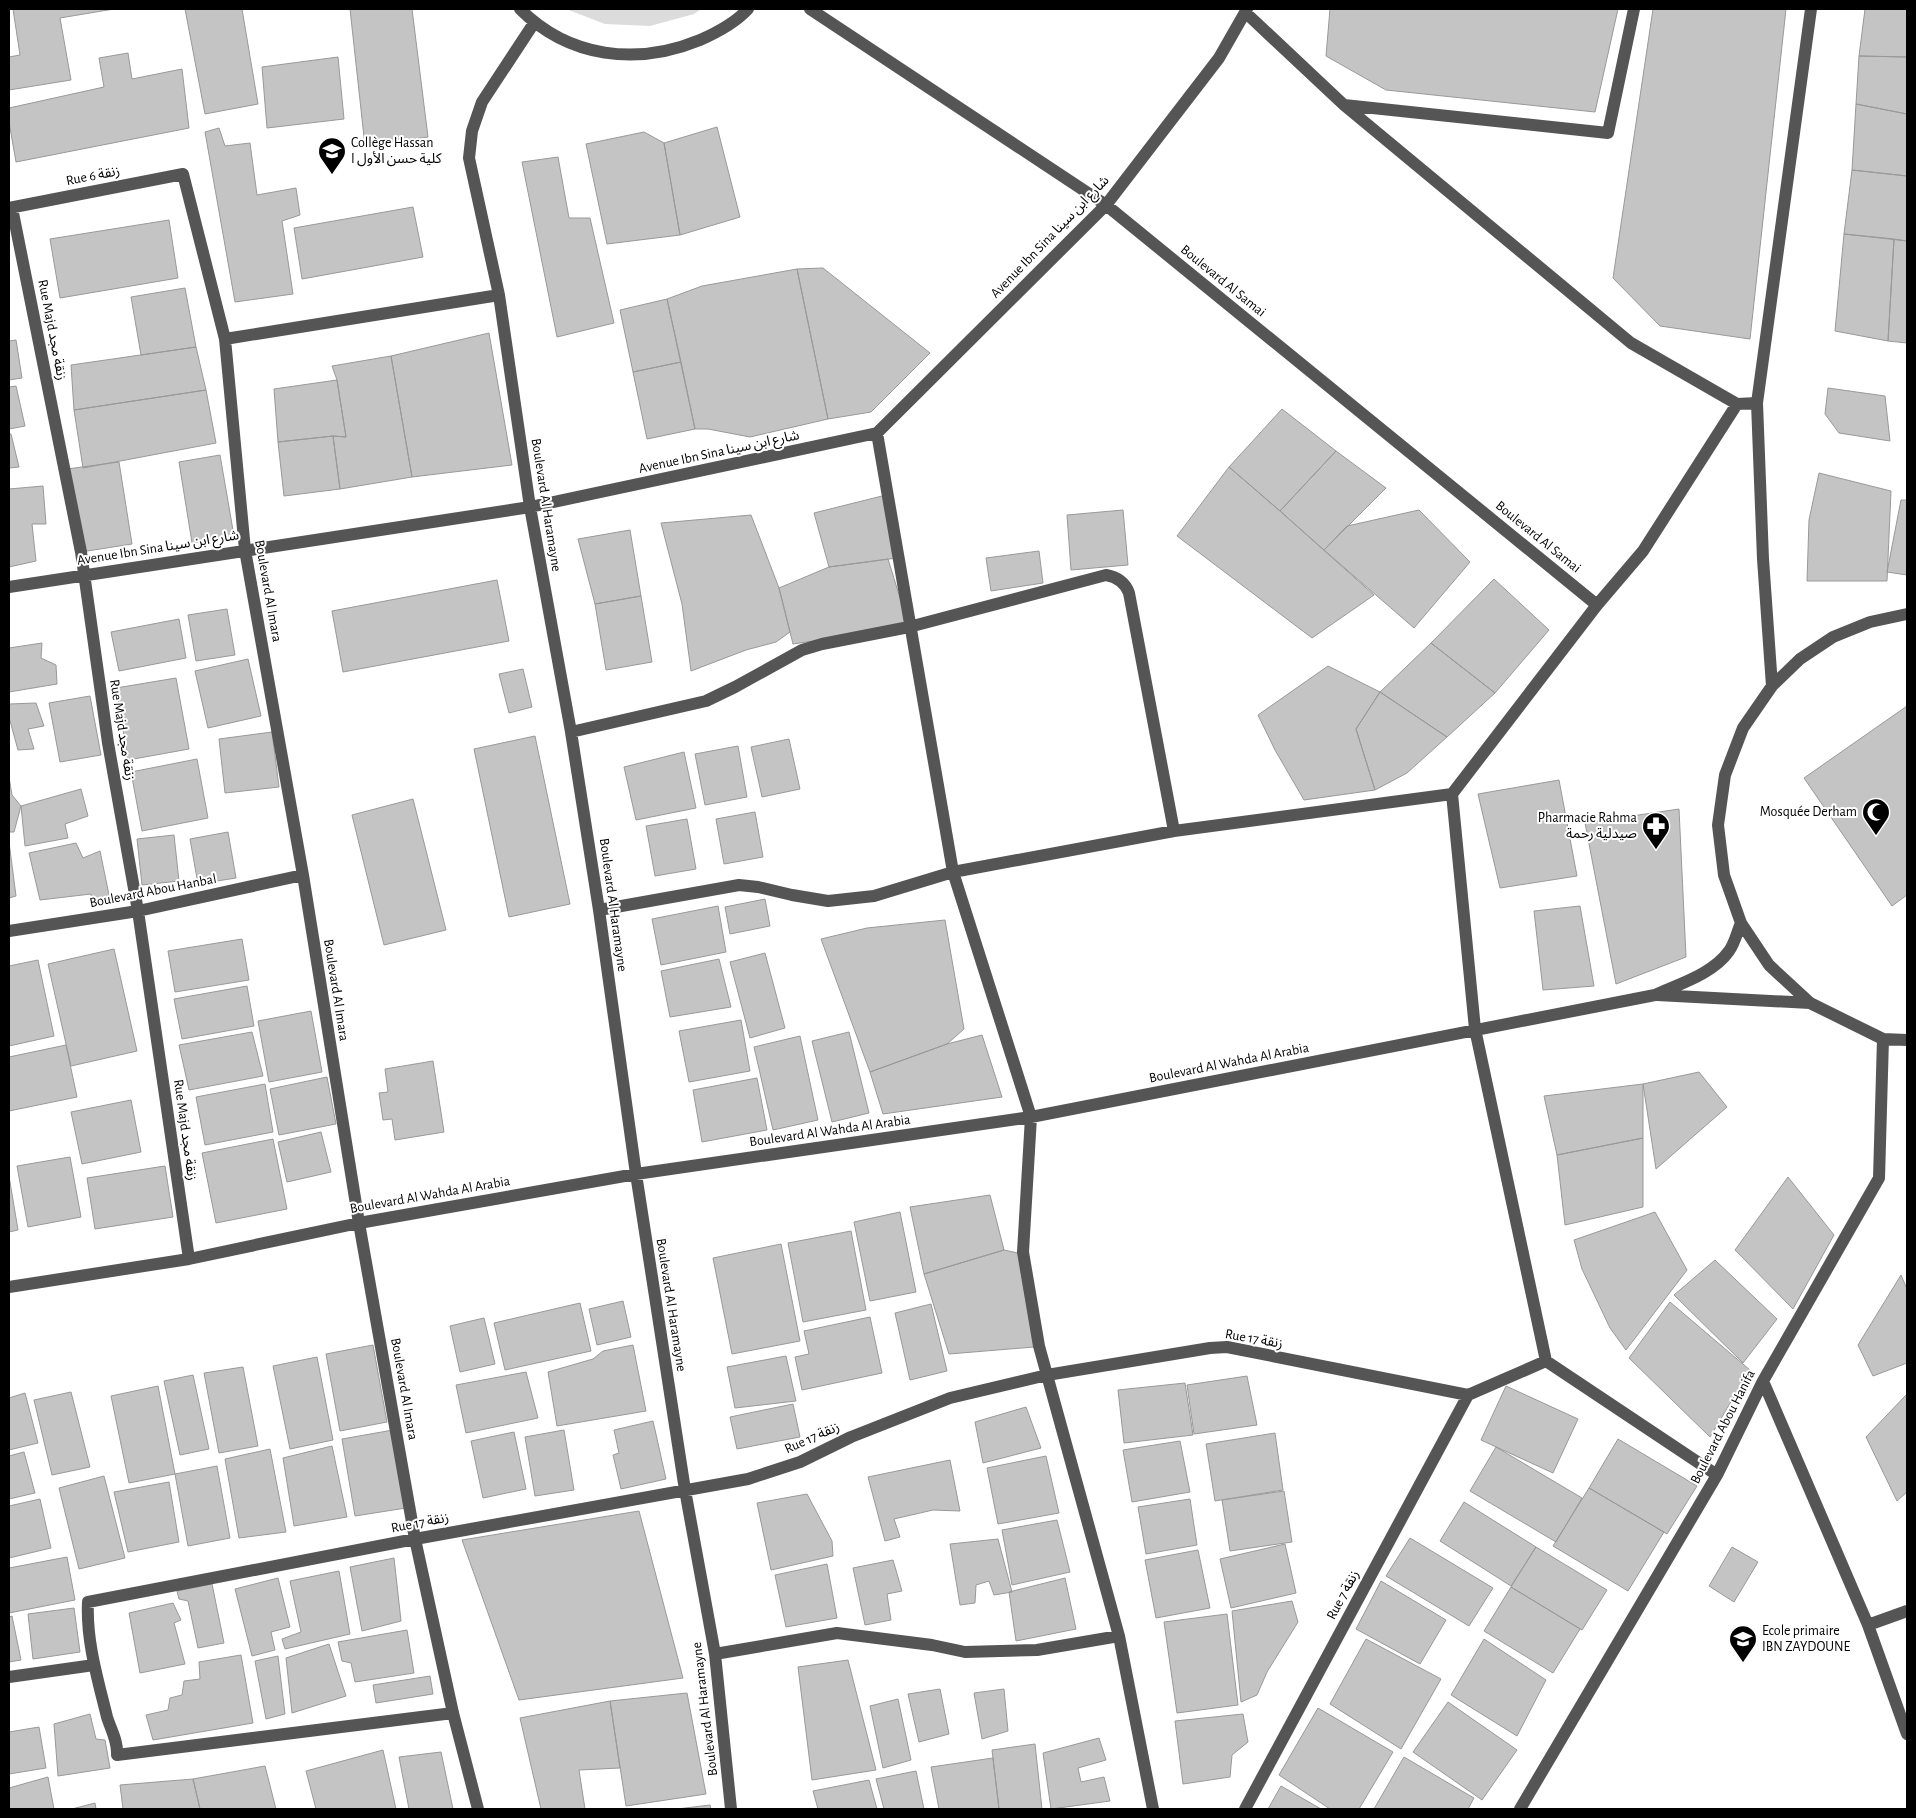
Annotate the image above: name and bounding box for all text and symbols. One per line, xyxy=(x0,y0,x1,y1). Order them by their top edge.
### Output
school or university icon: Collège Hassan I كلية حسن الأول xyxy=(317,136,347,175)
place label: Collège Hassan I كلية حسن الأول xyxy=(351,136,442,167)
street label: Rue 6 زنقة xyxy=(65,164,121,189)
street label: Avenue Ibn Sina شارع ابن سينا xyxy=(988,173,1114,303)
street label: Boulevard Al Samai xyxy=(1178,243,1268,319)
street label: Rue Majd زنقة مجد xyxy=(34,278,69,382)
street label: Avenue Ibn Sina شارع ابن سينا xyxy=(637,428,801,479)
street label: Boulevard Al Haramayne xyxy=(529,437,563,573)
street label: Boulevard Al Samai xyxy=(1493,499,1583,575)
street label: Avenue Ibn Sina شارع ابن سينا xyxy=(76,528,240,571)
street label: Boulevard Al Imara xyxy=(252,539,284,644)
street label: Rue Majd زنقة مجد xyxy=(106,678,137,782)
mosque icon: Mosquée Derham xyxy=(1861,797,1891,836)
place label: Mosquée Derham xyxy=(1760,805,1857,819)
place label: Pharmacie Rahma صيدلية رحمة xyxy=(1538,811,1638,842)
pharmacy icon: Pharmacie Rahma صيدلية رحمة xyxy=(1641,811,1671,850)
street label: Boulevard Al Haramayne xyxy=(597,837,629,973)
street label: Boulevard Abou Hanbal xyxy=(88,872,218,910)
street label: Boulevard Al Imara xyxy=(321,938,351,1043)
street label: Boulevard Al Wahda Al Arabia xyxy=(1148,1041,1311,1085)
street label: Rue Majd زنقة مجد xyxy=(170,1078,199,1182)
street label: Boulevard Al Wahda Al Arabia xyxy=(749,1113,912,1149)
street label: Boulevard Al Wahda Al Arabia xyxy=(349,1174,512,1216)
street label: Boulevard Al Haramayne xyxy=(654,1237,688,1373)
street label: Rue 17 زنقة xyxy=(1224,1327,1284,1352)
street label: Boulevard Al Imara xyxy=(388,1337,420,1442)
street label: Boulevard Abou Hanifa xyxy=(1688,1367,1758,1486)
street label: Rue 17 زنقة xyxy=(782,1420,842,1457)
street label: Rue 17 زنقة xyxy=(390,1511,450,1536)
street label: Rue 7 زنقة xyxy=(1324,1568,1363,1622)
school or university icon: Ecole primaire IBN ZAYDOUNE xyxy=(1728,1624,1758,1663)
place label: Ecole primaire IBN ZAYDOUNE xyxy=(1762,1624,1851,1654)
street label: Boulevard Al Haramayne xyxy=(690,1641,720,1777)

